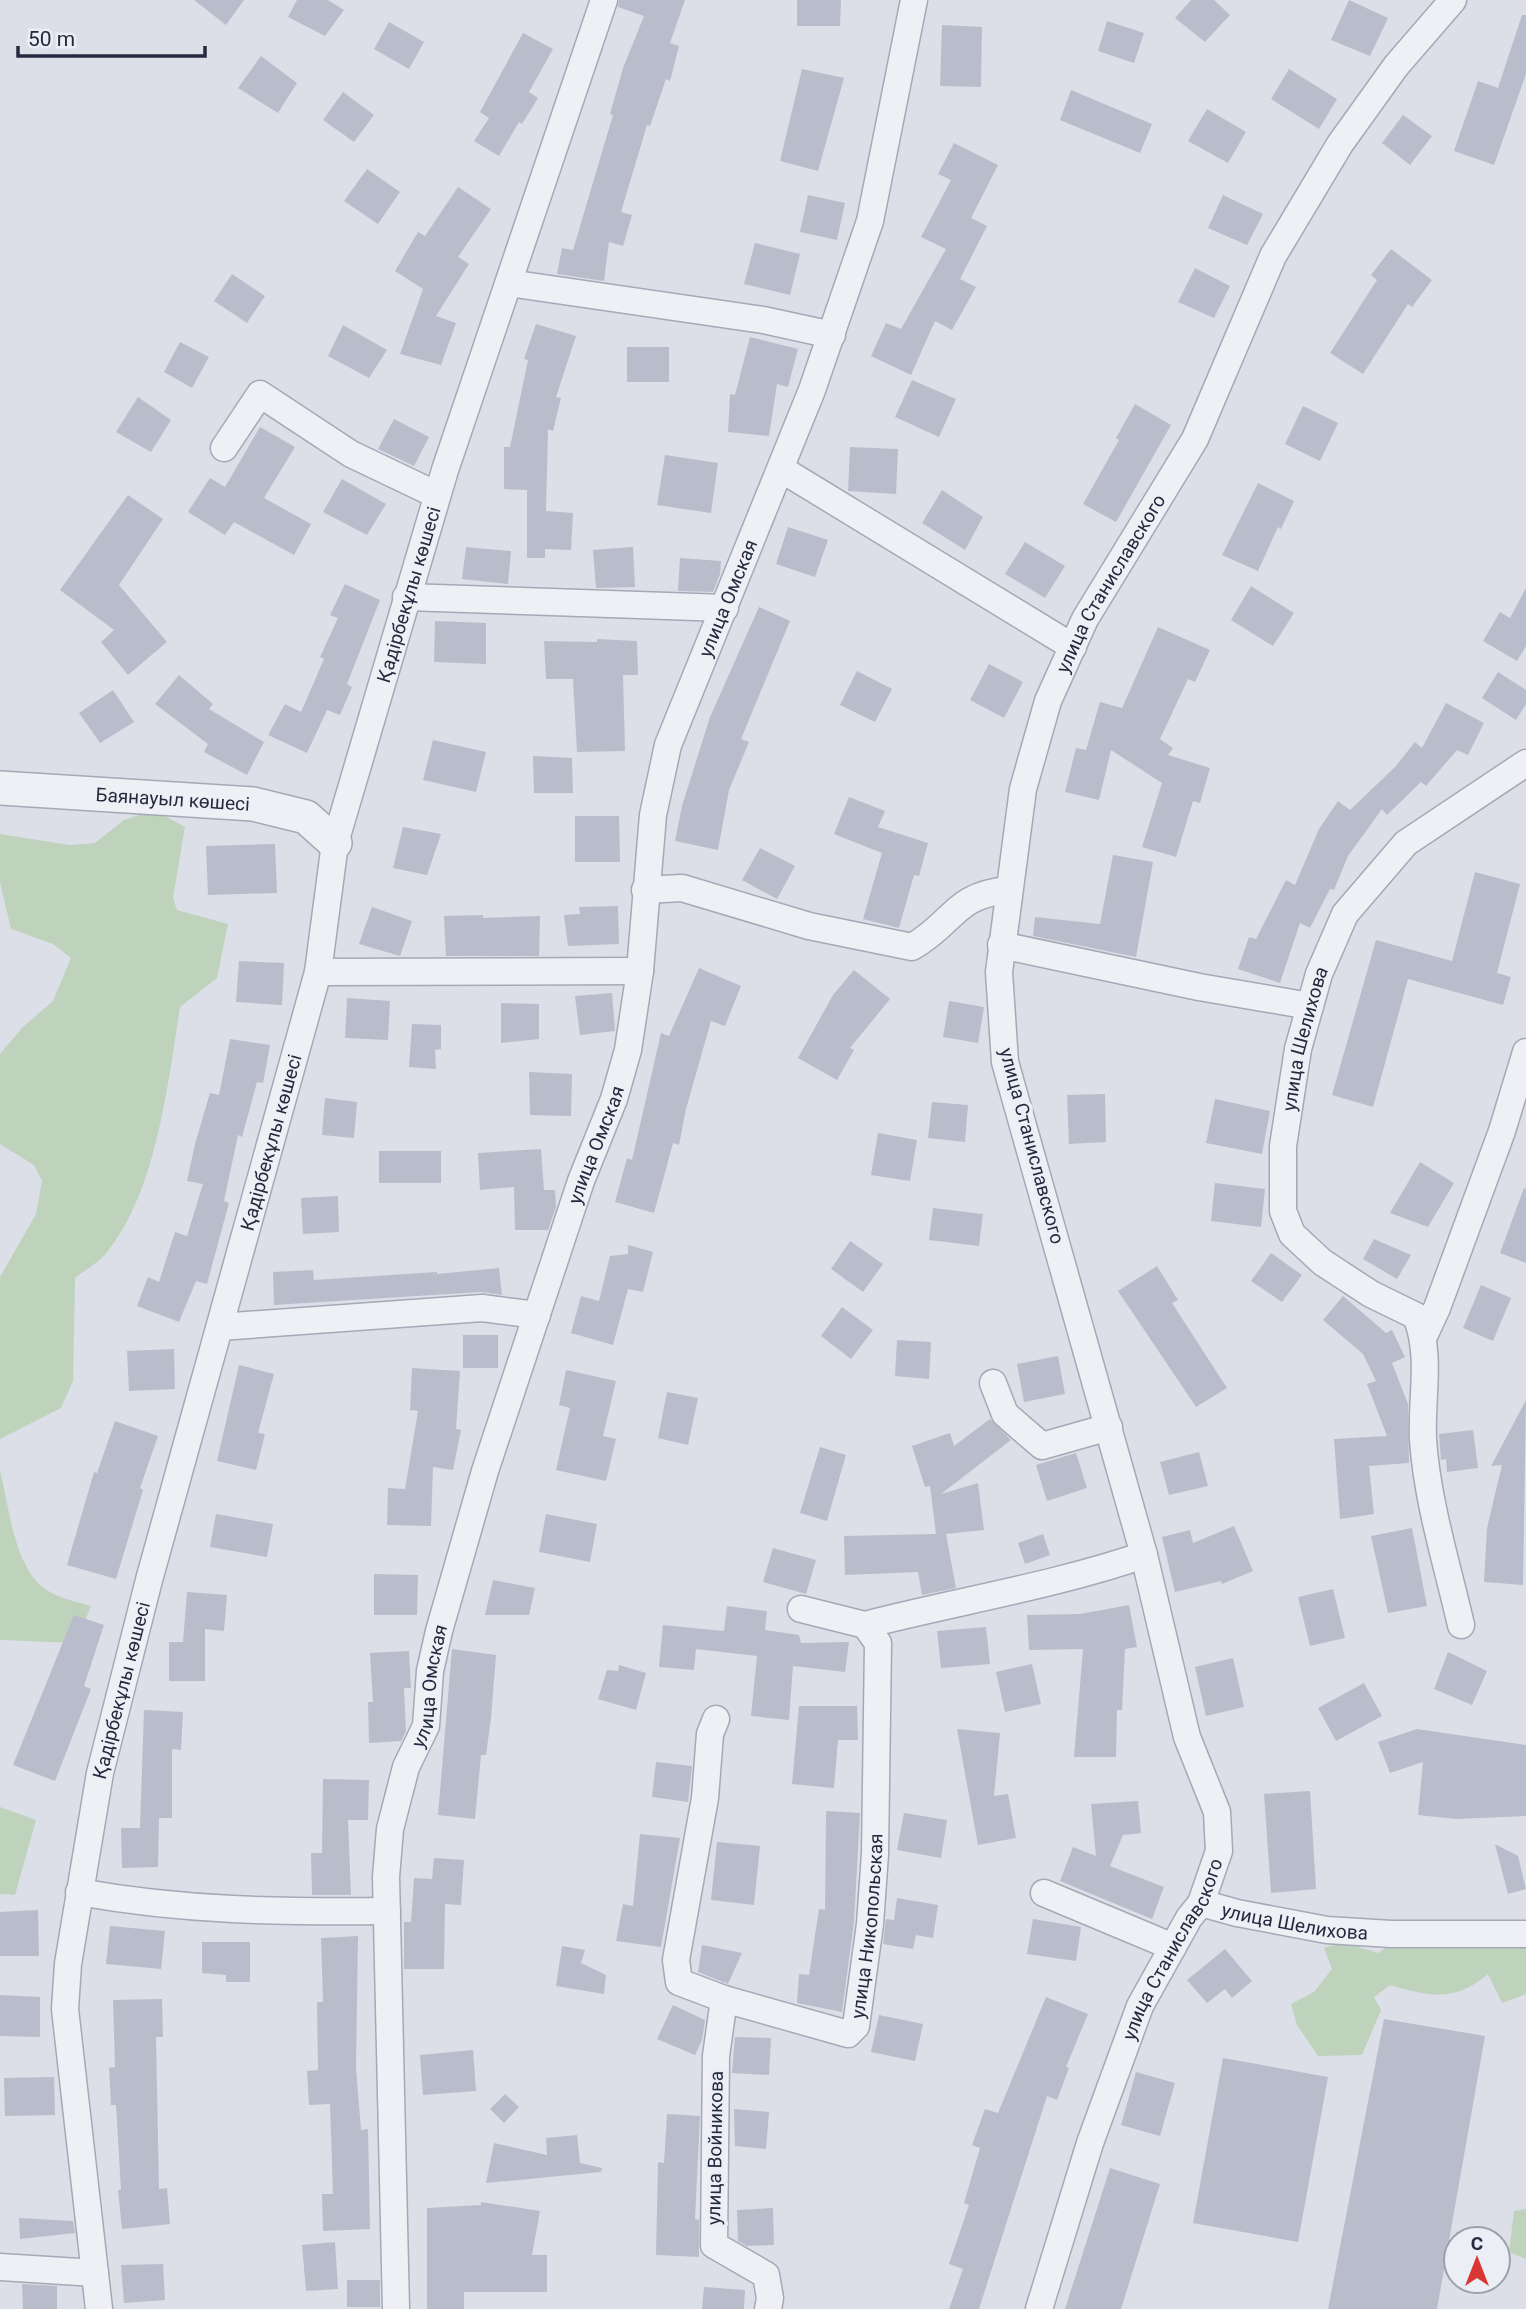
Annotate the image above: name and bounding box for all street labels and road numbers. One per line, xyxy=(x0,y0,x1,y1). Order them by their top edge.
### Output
street label: улица Станиславского xyxy=(1051,490,1170,676)
street label: Қадірбекұлы көшесі xyxy=(371,504,445,685)
street label: улица Омская xyxy=(693,536,762,660)
street label: Баянауыл көшесі xyxy=(95,783,250,815)
street label: улица Шелихова xyxy=(1277,963,1333,1113)
street label: улица Станиславского xyxy=(995,1045,1069,1247)
street label: Қадірбекұлы көшесі xyxy=(235,1052,306,1233)
street label: улица Омская xyxy=(563,1083,629,1207)
street label: Қадірбекұлы көшесі xyxy=(87,1599,155,1781)
street label: улица Омская xyxy=(406,1622,452,1751)
street label: улица Никопольская xyxy=(846,1833,887,2020)
street label: улица Станиславского xyxy=(1117,1855,1227,2043)
street label: улица Шелихова xyxy=(1219,1898,1369,1944)
street label: улица Войникова xyxy=(702,2071,728,2225)

